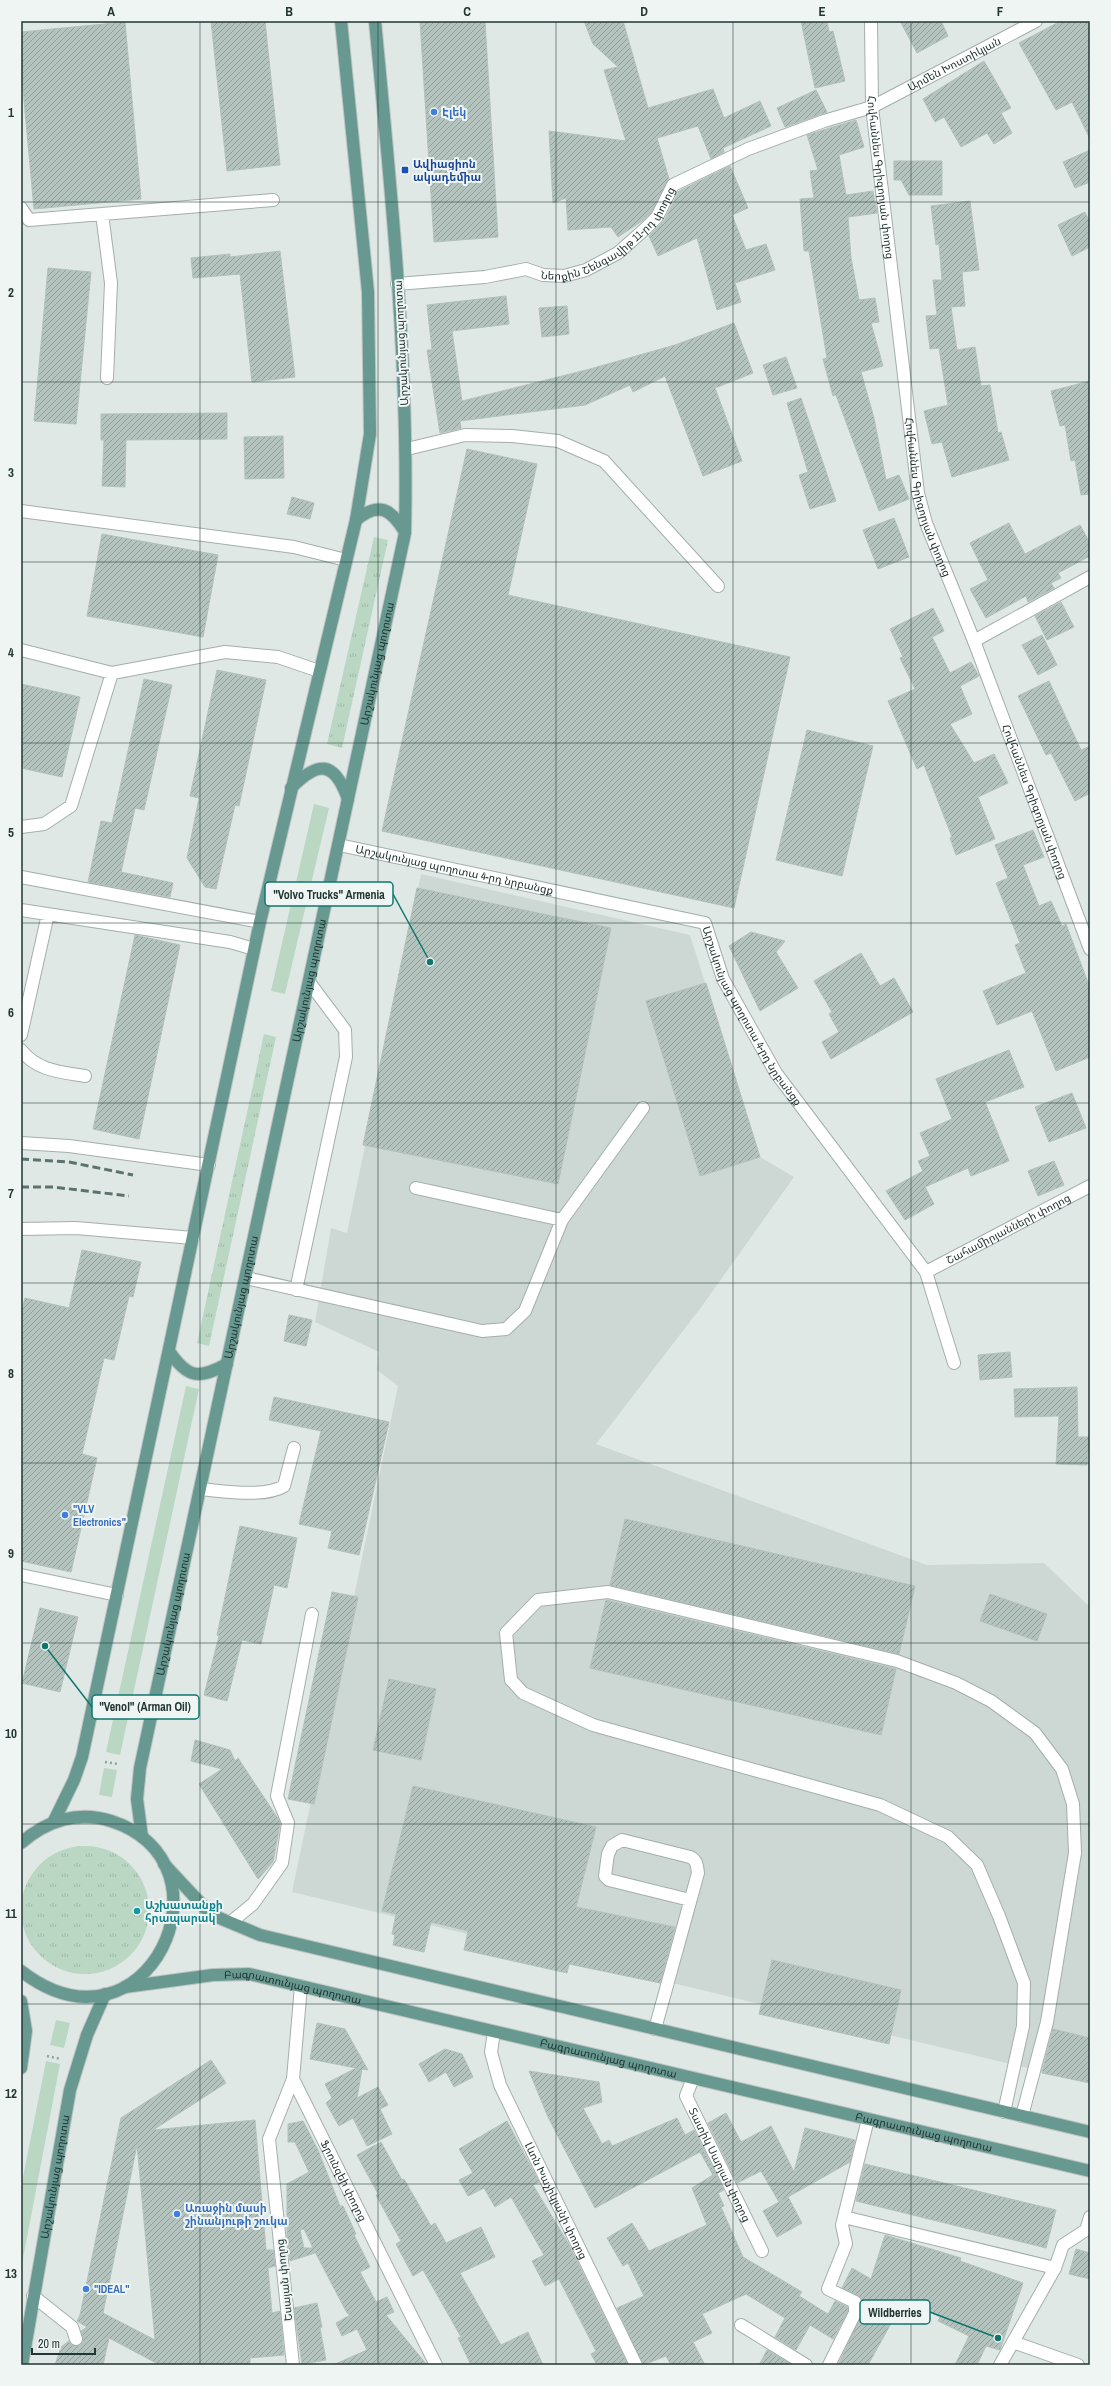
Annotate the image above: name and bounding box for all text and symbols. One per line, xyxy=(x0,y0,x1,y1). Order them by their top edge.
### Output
text: A xyxy=(107,3,115,20)
text: B xyxy=(285,3,293,20)
text: C xyxy=(463,3,471,20)
text: D xyxy=(640,3,648,20)
text: E xyxy=(818,3,826,20)
text: F xyxy=(997,3,1004,20)
street label: Արմեն Խոստիկյան xyxy=(905,34,1003,94)
street label: Հովհաննես Գրիգորյան փողոց xyxy=(865,96,897,260)
text: 1 xyxy=(8,104,14,121)
place label: Էլեկ xyxy=(442,105,466,119)
marker: Էլեկ xyxy=(429,107,439,117)
place label: Ավիացիոն ակադեմիա xyxy=(413,157,481,184)
marker: Ավիացիոն ակադեմիա xyxy=(400,165,410,175)
street label: Ներքին Շենգավիթ 11-րդ փողոց xyxy=(541,185,678,284)
street label: Արշակունյաց պողոտա xyxy=(391,280,411,406)
text: 2 xyxy=(8,284,14,301)
street label: Հովհաննես Գրիգորյան փողոց xyxy=(902,417,954,579)
text: 3 xyxy=(8,464,14,481)
street label: Արշակունյաց պողոտա xyxy=(357,601,397,727)
text: 4 xyxy=(8,644,14,661)
street label: Հովհաննես Գրիգորյան փողոց xyxy=(999,722,1070,881)
text: 5 xyxy=(8,824,14,841)
street label: Արշակունյաց պողոտա 4-րդ նրբանցք xyxy=(354,842,555,897)
callout: "Volvo Trucks" Armenia xyxy=(265,882,393,906)
text: "Volvo Trucks" Armenia xyxy=(273,887,385,903)
street label: Արշակունյաց պողոտա xyxy=(289,917,329,1043)
street label: Արշակունյաց պողոտա 4-րդ նրբանցք xyxy=(699,924,805,1108)
text: 6 xyxy=(8,1004,14,1021)
text: 7 xyxy=(8,1185,14,1202)
street label: Շահամիրյանների փողոց xyxy=(944,1191,1073,1267)
street label: Արշակունյաց պողոտա xyxy=(221,1234,261,1360)
text: 8 xyxy=(8,1365,14,1382)
place label: "VLV Electronics" xyxy=(73,1502,126,1529)
marker: "VLV Electronics" xyxy=(60,1510,70,1520)
text: 9 xyxy=(8,1545,14,1562)
street label: Արշակունյաց պողոտա xyxy=(153,1551,193,1677)
callout: "Venol" (Arman Oil) xyxy=(92,1695,199,1719)
text: "Venol" (Arman Oil) xyxy=(99,1699,191,1715)
text: 10 xyxy=(5,1725,17,1742)
place label: Աշխատանքի հրապարակ xyxy=(145,1898,223,1925)
text: 11 xyxy=(5,1905,17,1922)
marker: Աշխատանքի հրապարակ xyxy=(132,1906,142,1916)
street label: Բագրատունյաց պողոտա xyxy=(224,1967,363,2007)
street label: Բագրատունյաց պողոտա xyxy=(538,2035,678,2081)
text: 12 xyxy=(5,2085,17,2102)
street label: Տատիկ Սարյան փողոց xyxy=(686,2105,754,2224)
street label: Բագրատունյաց պողոտա xyxy=(854,2109,994,2155)
street label: Արշակունյաց պողոտա xyxy=(37,2114,73,2240)
street label: Ֆրունզեի փողոց xyxy=(318,2138,370,2224)
street label: Լևոն Խաչիկյանի փողոց xyxy=(522,2140,591,2262)
place label: Առաջին մասի շինանյութի շուկա xyxy=(185,2201,288,2228)
marker: Առաջին մասի շինանյութի շուկա xyxy=(172,2209,182,2219)
street label: Եսայան փողոց xyxy=(273,2238,295,2322)
text: 13 xyxy=(5,2265,17,2282)
place label: "IDEAL" xyxy=(94,2282,130,2296)
marker: "IDEAL" xyxy=(81,2284,91,2294)
callout: Wildberries xyxy=(860,2300,930,2324)
text: Wildberries xyxy=(868,2305,922,2321)
scale bar xyxy=(32,2330,95,2356)
text: 20 m xyxy=(38,2336,60,2352)

